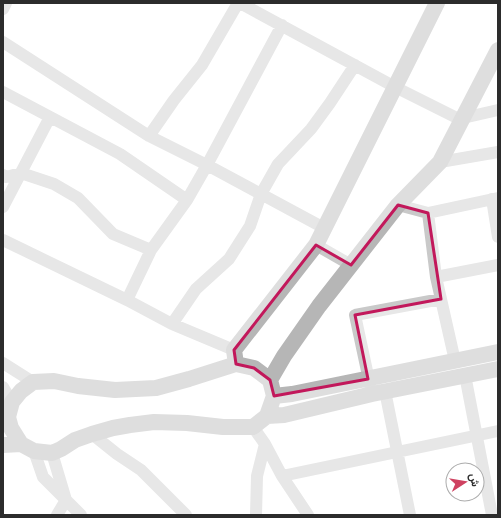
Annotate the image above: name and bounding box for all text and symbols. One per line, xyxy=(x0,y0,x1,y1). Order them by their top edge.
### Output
north arrow xyxy=(445,462,485,502)
text: ش xyxy=(467,472,482,488)

